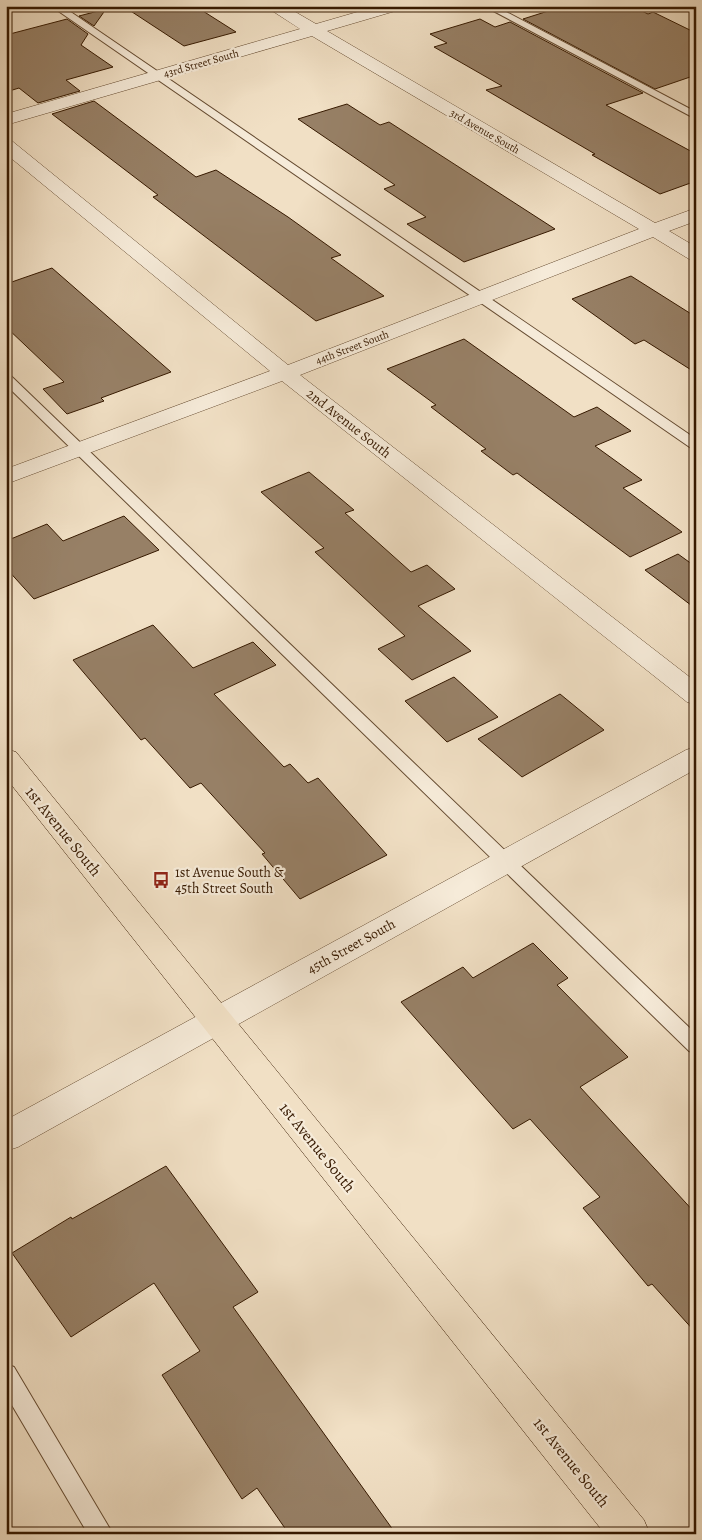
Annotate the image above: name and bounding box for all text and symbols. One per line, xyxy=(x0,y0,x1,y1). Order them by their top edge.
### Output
street label: 43rd Street South xyxy=(162,46,241,81)
street label: 3rd Avenue South xyxy=(447,105,522,158)
street label: 44th Street South xyxy=(313,327,391,368)
street label: 2nd Avenue South xyxy=(302,384,395,463)
street label: 1st Avenue South xyxy=(20,782,107,882)
place label: 1st Avenue South & 45th Street South xyxy=(175,863,284,898)
bus stop icon: 1st Avenue South & 45th Street South xyxy=(151,870,171,890)
street label: 45th Street South xyxy=(304,914,399,979)
street label: 1st Avenue South xyxy=(274,1098,361,1198)
street label: 1st Avenue South xyxy=(528,1413,615,1513)

